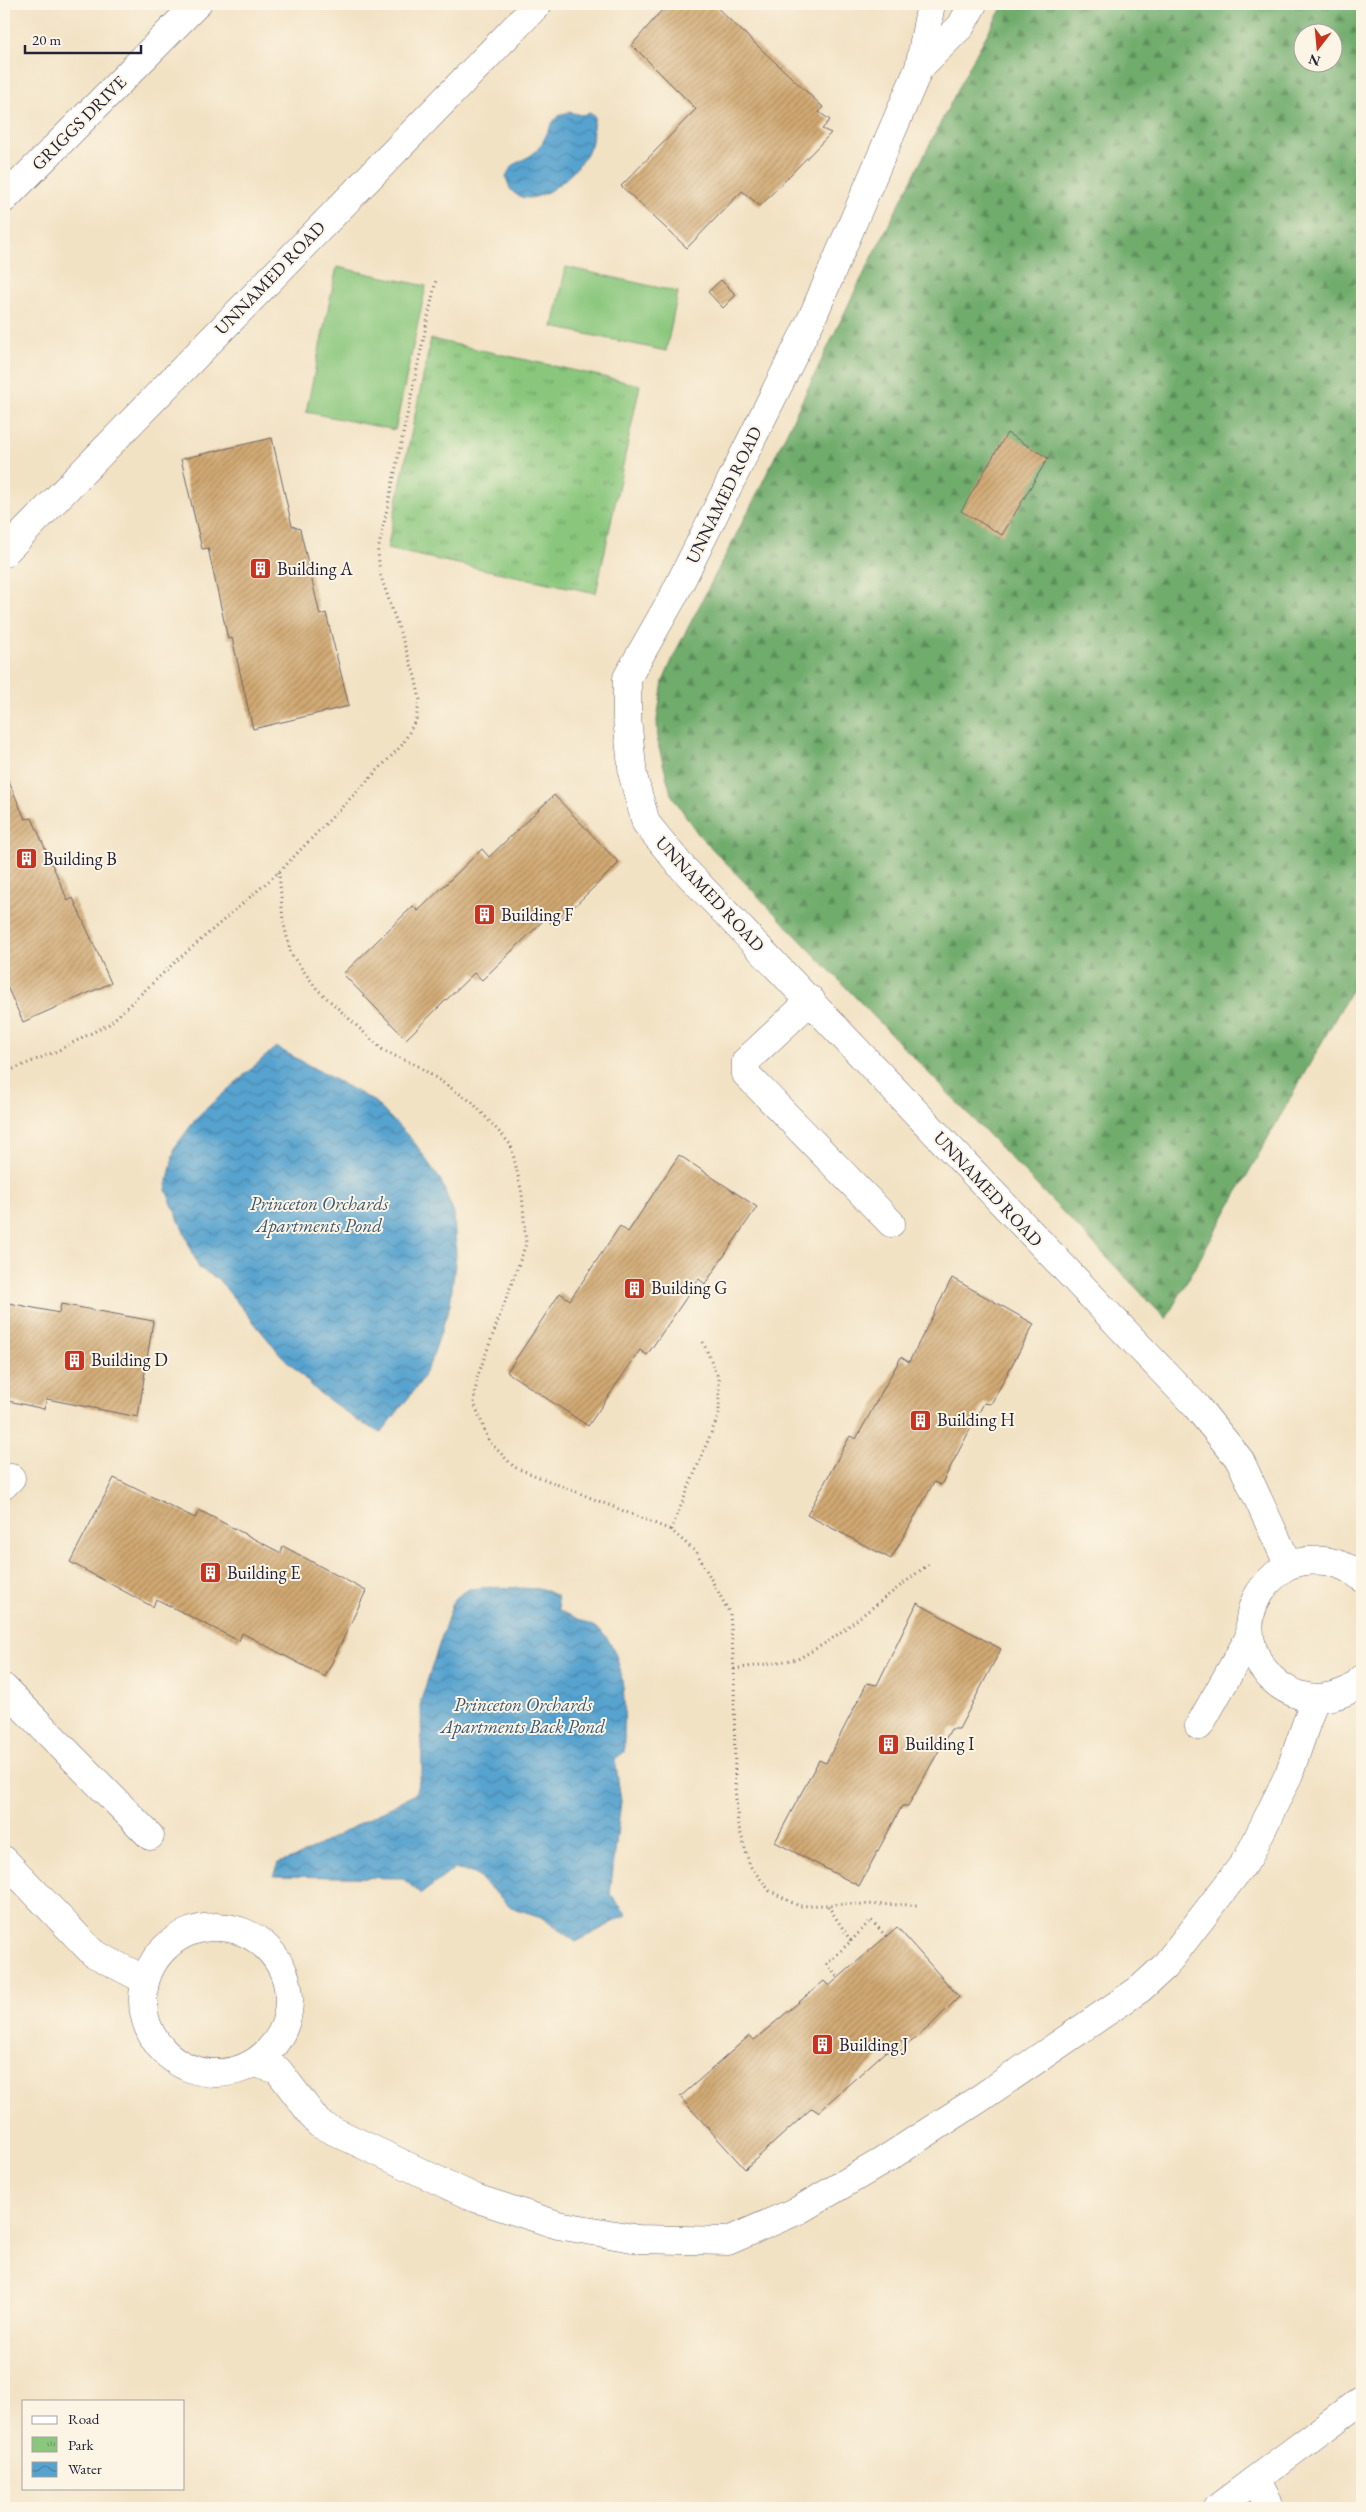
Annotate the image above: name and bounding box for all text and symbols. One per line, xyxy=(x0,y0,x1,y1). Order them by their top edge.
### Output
scale bar xyxy=(25,22,141,54)
north arrow xyxy=(1294,22,1344,72)
text: 20 m xyxy=(32,30,61,49)
text: N xyxy=(1306,50,1322,71)
street label: GRIGGS DRIVE xyxy=(26,70,131,175)
street label: UNNAMED ROAD xyxy=(209,216,330,340)
street label: UNNAMED ROAD xyxy=(680,422,767,567)
building icon: Building A xyxy=(249,557,273,581)
place label: Building A xyxy=(277,557,353,580)
street label: UNNAMED ROAD xyxy=(651,831,770,956)
building icon: Building B xyxy=(15,847,39,871)
place label: Building B xyxy=(43,847,117,870)
building icon: Building F xyxy=(473,903,497,927)
place label: Building F xyxy=(501,903,573,926)
street label: UNNAMED ROAD xyxy=(929,1126,1048,1251)
water label: Princeton Orchards Apartments Pond xyxy=(250,1191,389,1238)
building icon: Building G xyxy=(623,1276,647,1300)
place label: Building G xyxy=(651,1276,727,1299)
building icon: Building D xyxy=(63,1348,87,1372)
place label: Building D xyxy=(91,1348,168,1371)
building icon: Building H xyxy=(909,1408,933,1432)
place label: Building H xyxy=(937,1408,1015,1431)
building icon: Building E xyxy=(199,1561,223,1585)
place label: Building E xyxy=(227,1561,300,1584)
water label: Princeton Orchards Apartments Back Pond xyxy=(439,1692,605,1739)
building icon: Building I xyxy=(877,1732,901,1756)
place label: Building I xyxy=(905,1732,974,1755)
building icon: Building J xyxy=(811,2033,835,2057)
place label: Building J xyxy=(839,2033,908,2056)
legend xyxy=(22,2400,185,2490)
text: Road xyxy=(68,2409,100,2428)
text: Park xyxy=(68,2435,95,2454)
text: Water xyxy=(68,2459,102,2478)

